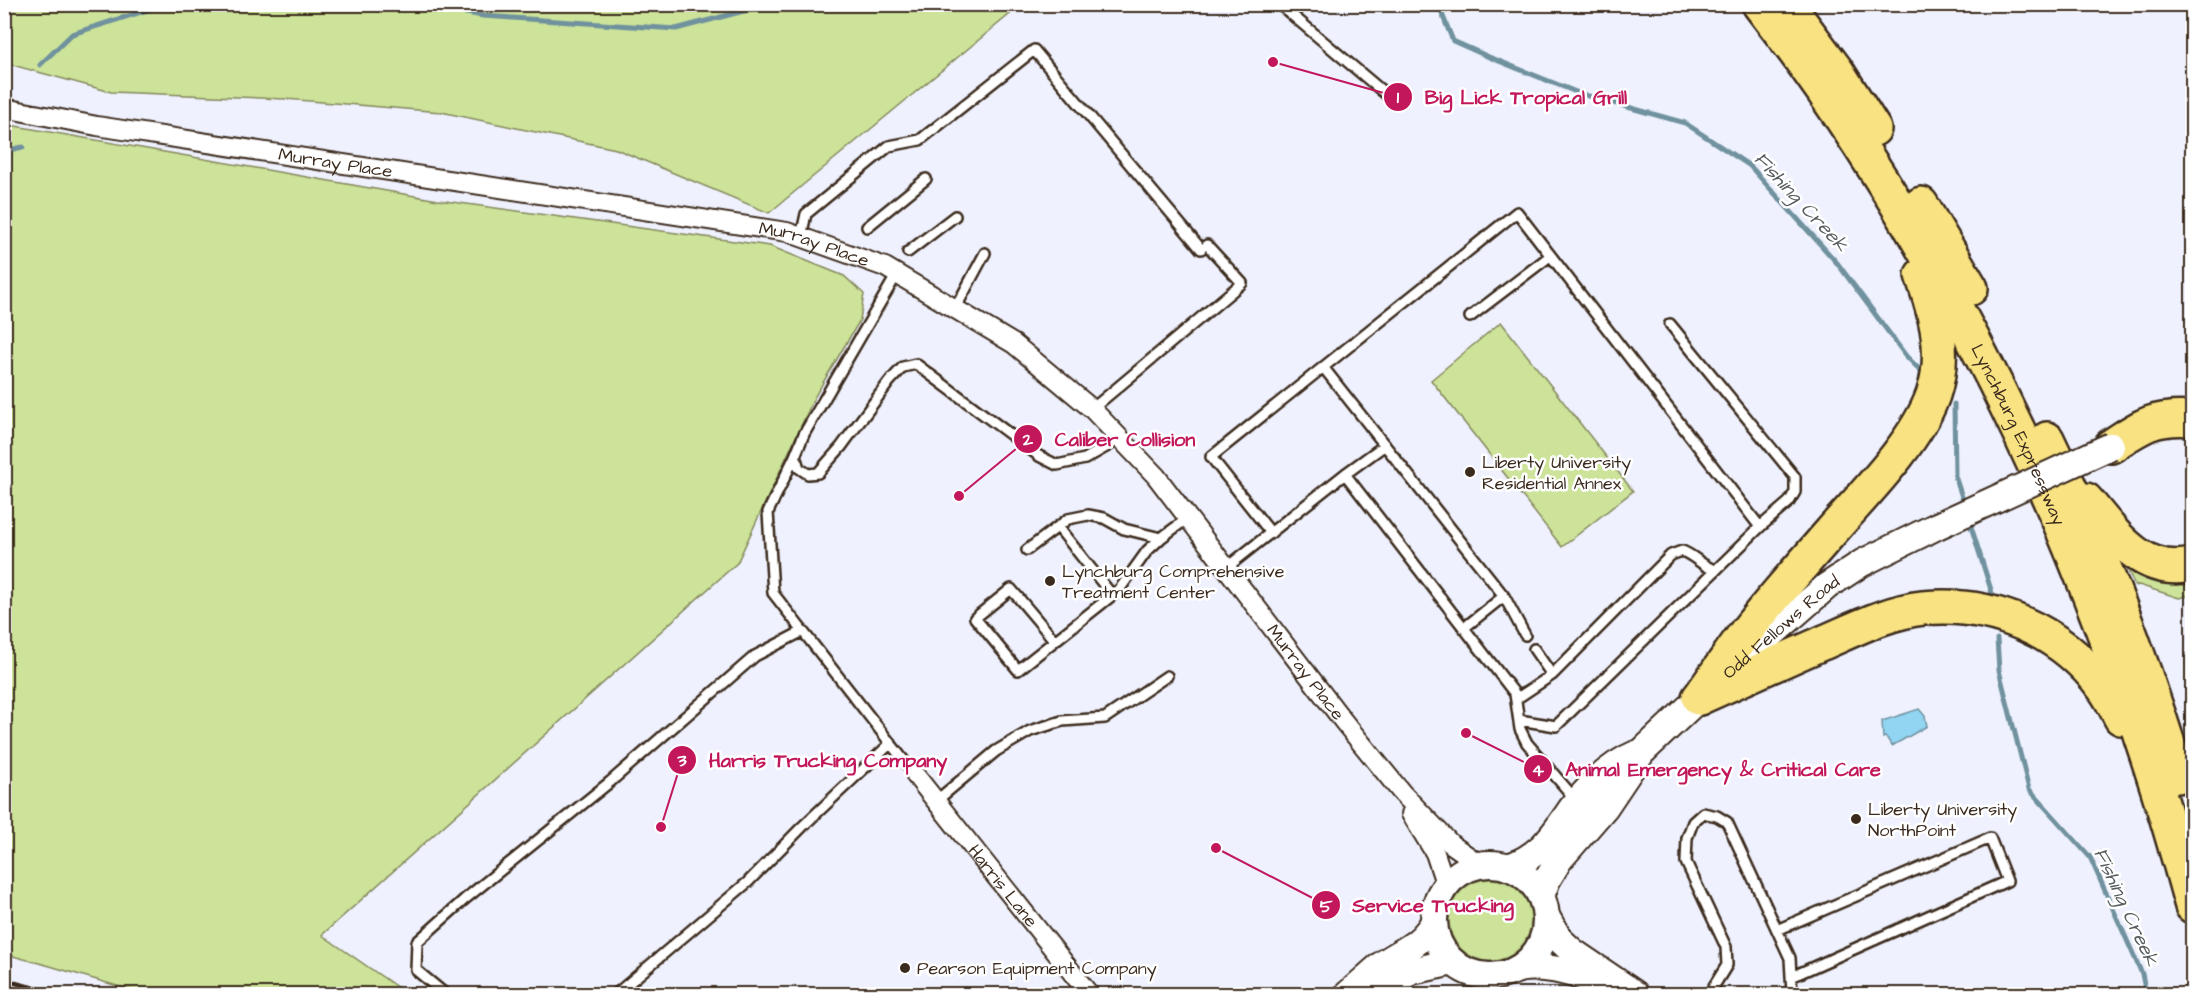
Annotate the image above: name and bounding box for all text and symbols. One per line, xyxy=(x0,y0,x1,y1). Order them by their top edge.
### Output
callout: Big Lick Tropical Grill xyxy=(1383,78,1640,116)
text: Big Lick Tropical Grill xyxy=(1425,84,1627,113)
text: 1 xyxy=(1397,85,1400,110)
street label: Murray Place xyxy=(277,142,394,184)
water label: Fishing Creek xyxy=(1747,146,1855,259)
street label: Murray Place xyxy=(757,215,873,273)
street label: Lynchburg Expressway xyxy=(1965,340,2072,530)
callout: Caliber Collision xyxy=(1013,420,1207,458)
text: Caliber Collision xyxy=(1055,426,1195,454)
text: 2 xyxy=(1022,427,1034,452)
place label: Liberty University Residential Annex xyxy=(1482,450,1631,496)
marker: Liberty University Residential Annex xyxy=(1463,465,1477,479)
place label: Lynchburg Comprehensive Treatment Center xyxy=(1062,559,1285,605)
street label: Odd Fellows Road xyxy=(1717,569,1844,685)
marker: Lynchburg Comprehensive Treatment Center xyxy=(1043,574,1057,588)
street label: Murray Place xyxy=(1261,619,1351,725)
callout: Harris Trucking Company xyxy=(667,741,959,779)
text: Harris Trucking Company xyxy=(709,747,947,776)
text: 3 xyxy=(676,748,687,773)
callout: Animal Emergency & Critical Care xyxy=(1523,750,1893,788)
text: Animal Emergency & Critical Care xyxy=(1565,756,1881,785)
text: 4 xyxy=(1532,758,1545,783)
place label: Liberty University NorthPoint xyxy=(1868,797,2017,843)
marker: Liberty University NorthPoint xyxy=(1849,812,1863,826)
street label: Harris Lane xyxy=(962,839,1044,933)
water label: Fishing Creek xyxy=(2086,843,2166,972)
callout: Service Trucking xyxy=(1311,886,1526,924)
text: Service Trucking xyxy=(1351,892,1514,921)
text: 5 xyxy=(1320,894,1333,919)
place label: Pearson Equipment Company xyxy=(917,956,1157,982)
marker: Pearson Equipment Company xyxy=(898,961,912,975)

